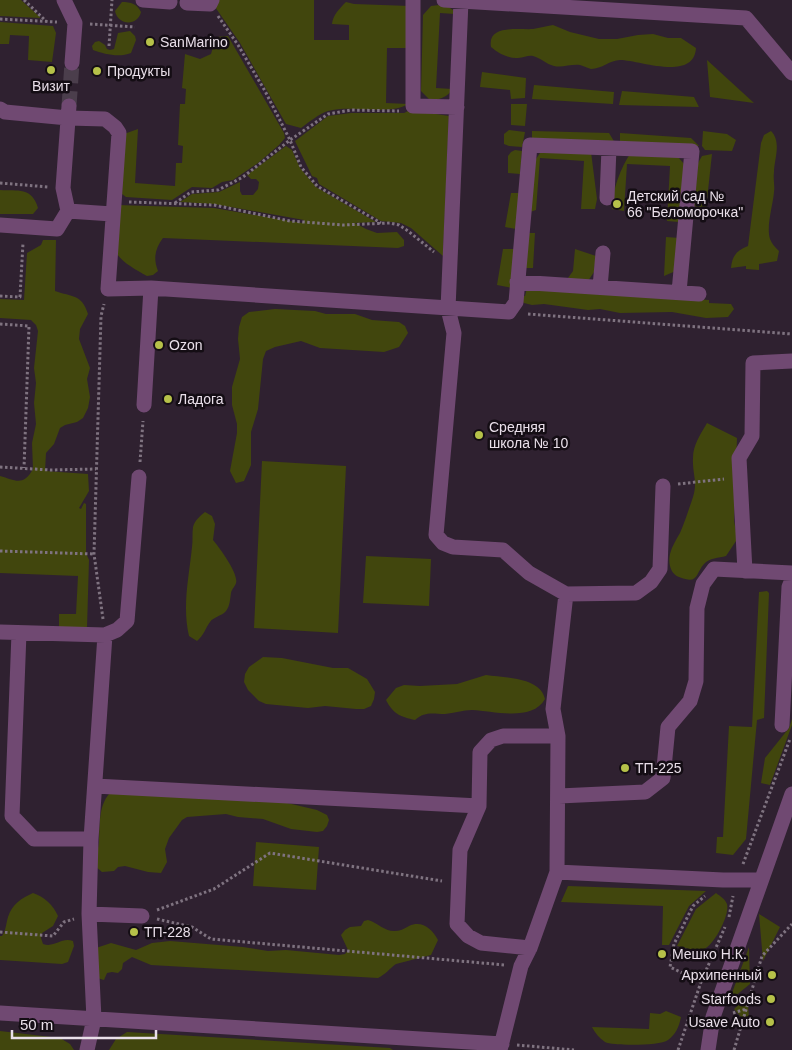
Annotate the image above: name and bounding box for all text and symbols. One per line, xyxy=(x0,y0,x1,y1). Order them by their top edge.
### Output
place label: SanMarino xyxy=(160,34,228,50)
marker: SanMarino xyxy=(144,36,156,48)
place label: Продукты xyxy=(107,63,170,79)
marker: Визит xyxy=(45,64,57,76)
marker: Продукты xyxy=(91,65,103,77)
place label: Визит xyxy=(32,78,70,94)
place label: Детский сад № 66 "Беломорочка" xyxy=(627,188,743,220)
marker: Детский сад № 66 "Беломорочка" xyxy=(611,198,623,210)
place label: Ozon xyxy=(169,337,202,353)
marker: Ozon xyxy=(153,339,165,351)
place label: Ладога xyxy=(178,391,224,407)
marker: Ладога xyxy=(162,393,174,405)
place label: Средняя школа № 10 xyxy=(489,419,569,451)
marker: Средняя школа № 10 xyxy=(473,429,485,441)
place label: ТП-225 xyxy=(635,760,682,776)
marker: ТП-225 xyxy=(619,762,631,774)
place label: ТП-228 xyxy=(144,924,191,940)
marker: ТП-228 xyxy=(128,926,140,938)
place label: Мешко Н.К. xyxy=(672,946,747,962)
marker: Мешко Н.К. xyxy=(656,948,668,960)
place label: Архипенный xyxy=(682,967,762,983)
marker: Архипенный xyxy=(766,969,778,981)
place label: Starfoods xyxy=(701,991,761,1007)
marker: Starfoods xyxy=(765,993,777,1005)
scale bar xyxy=(12,1008,156,1040)
place label: Usave Auto xyxy=(688,1014,760,1030)
text: 50 m xyxy=(20,1016,53,1033)
marker: Usave Auto xyxy=(764,1016,776,1028)

